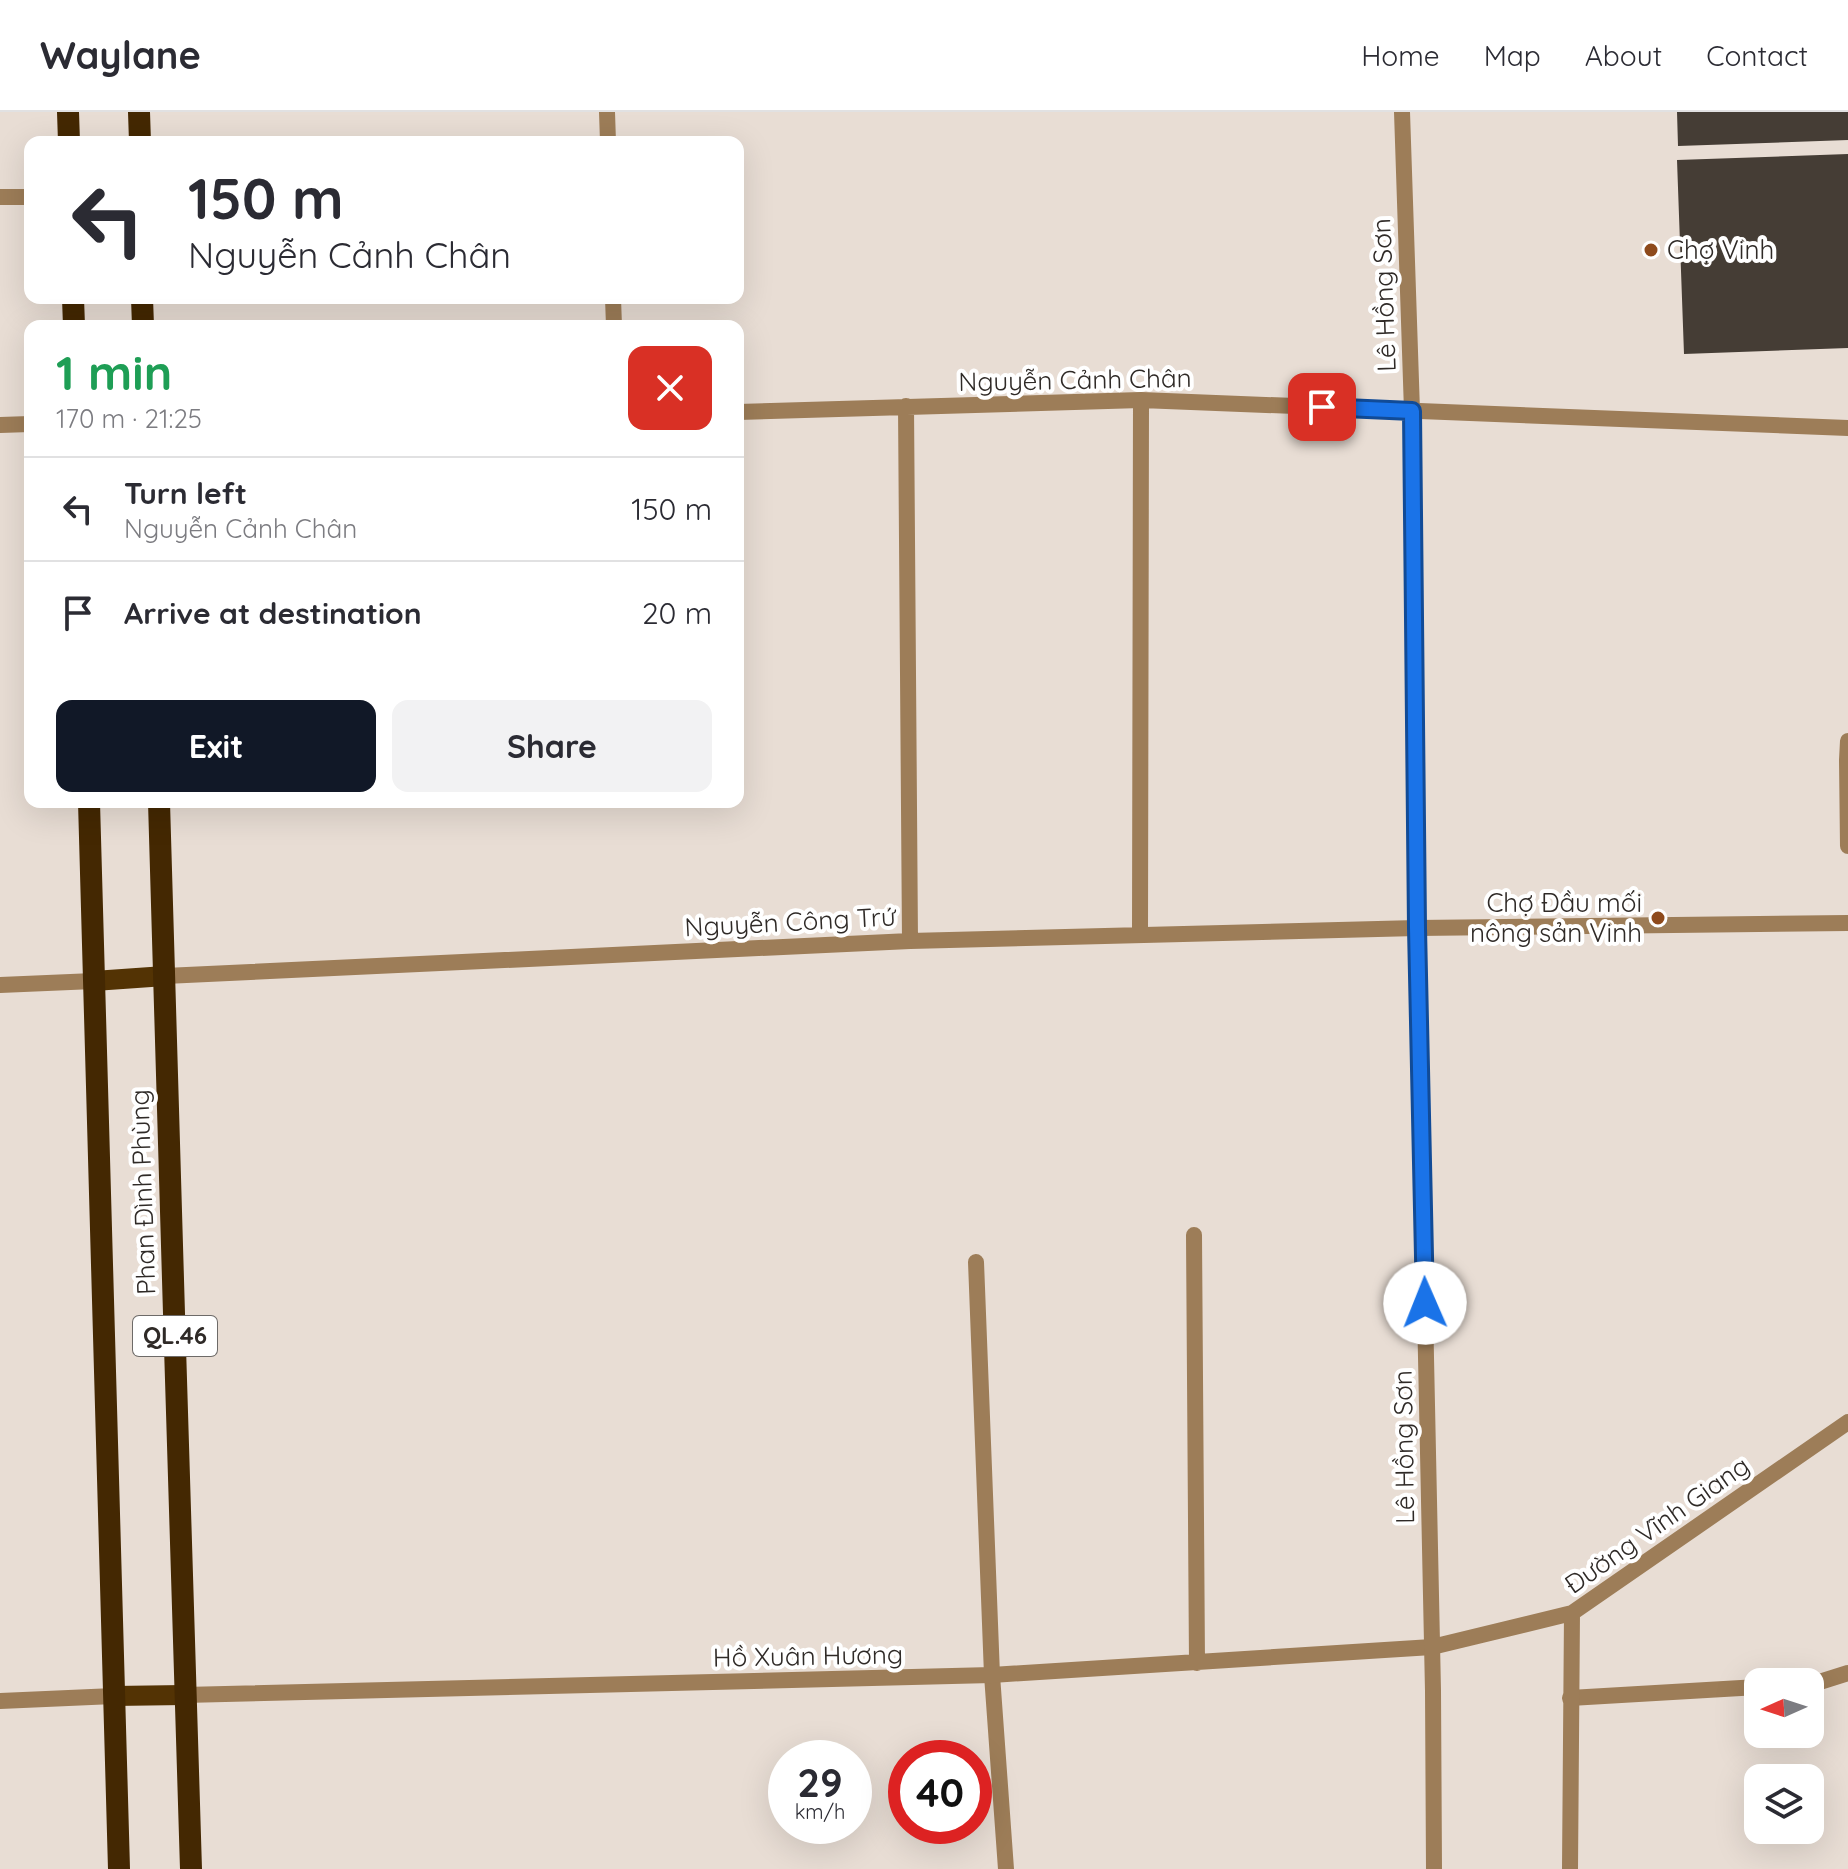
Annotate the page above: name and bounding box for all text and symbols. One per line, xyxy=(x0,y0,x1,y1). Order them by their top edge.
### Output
text: Waylane xyxy=(40,31,201,79)
text: Home xyxy=(1361,38,1440,73)
text: Map xyxy=(1484,38,1541,73)
text: About xyxy=(1585,38,1662,73)
text: Contact xyxy=(1706,38,1808,73)
text: 150 m xyxy=(188,163,344,233)
icon: left xyxy=(56,168,160,272)
street label: Lê Hồng Sơn xyxy=(1364,218,1403,372)
text: Nguyễn Cảnh Chân xyxy=(188,232,511,277)
place label: Chợ Vinh xyxy=(1667,233,1774,266)
marker: Chợ Vinh xyxy=(1642,241,1660,259)
text: 1 min xyxy=(56,342,172,402)
button: close xyxy=(628,346,712,430)
street label: Nguyễn Cảnh Chân xyxy=(958,361,1192,398)
pin xyxy=(1288,373,1356,441)
icon: arrive xyxy=(1300,385,1344,429)
text: 170 m · 21:25 xyxy=(56,402,202,435)
text: Turn left xyxy=(124,474,247,512)
icon: left xyxy=(56,487,100,531)
text: 150 m xyxy=(631,490,712,528)
text: Nguyễn Cảnh Chân xyxy=(124,512,357,545)
icon: arrive xyxy=(56,591,100,635)
text: Arrive at destination xyxy=(124,594,422,632)
text: 20 m xyxy=(642,594,712,632)
button: Exit xyxy=(56,700,376,792)
button: Share xyxy=(392,700,712,792)
place label: Chợ Đầu mối nông sản Vinh xyxy=(1470,886,1642,949)
street label: Nguyễn Công Trứ xyxy=(684,899,897,944)
marker: Chợ Đầu mối nông sản Vinh xyxy=(1649,909,1667,927)
street label: Phan Đình Phùng xyxy=(122,1089,163,1295)
position arrow xyxy=(1383,1261,1467,1345)
road number: QL.46 xyxy=(133,1316,217,1356)
street label: Lê Hồng Sơn xyxy=(1386,1370,1421,1524)
street label: Đường Vĩnh Giang xyxy=(1558,1449,1755,1601)
street label: Hồ Xuân Hương xyxy=(713,1637,903,1674)
north arrow xyxy=(1744,1668,1824,1748)
map controls xyxy=(1744,1668,1824,1844)
speed limit sign: 40 xyxy=(888,1740,992,1844)
text: 29 xyxy=(797,1757,843,1807)
button: layers xyxy=(1744,1764,1824,1844)
text: km/h xyxy=(795,1799,845,1824)

